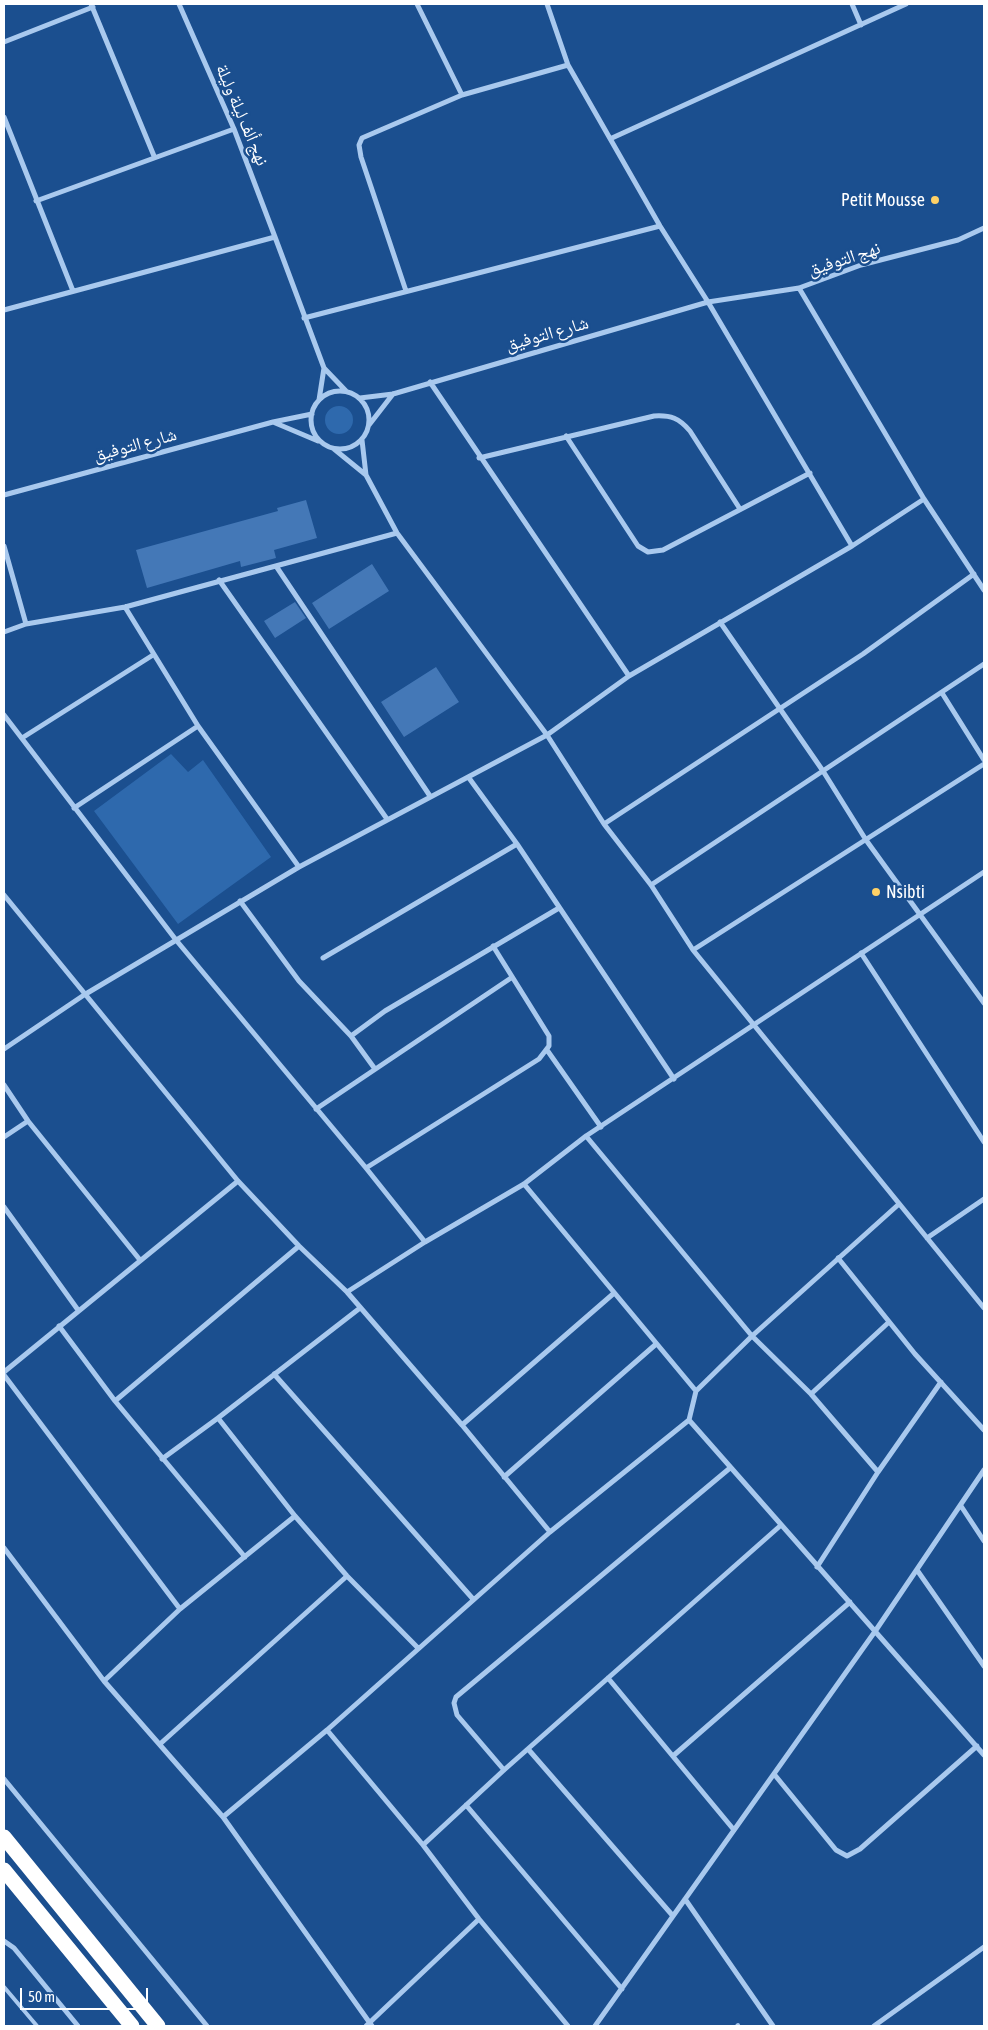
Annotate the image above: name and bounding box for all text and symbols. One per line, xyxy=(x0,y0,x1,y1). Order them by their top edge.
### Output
street label: نهج ألف ليلة وليلة xyxy=(211,61,273,169)
place label: Petit Mousse xyxy=(841,189,925,211)
marker: Petit Mousse xyxy=(929,194,941,206)
street label: نهج التوفيق xyxy=(805,237,883,281)
street label: شارع التوفيق xyxy=(503,312,591,356)
street label: شارع التوفيق xyxy=(91,424,179,466)
place label: Nsibti xyxy=(886,881,925,903)
marker: Nsibti xyxy=(870,886,882,898)
scale bar xyxy=(22,1978,150,2010)
text: 50 m xyxy=(28,1988,55,2005)

